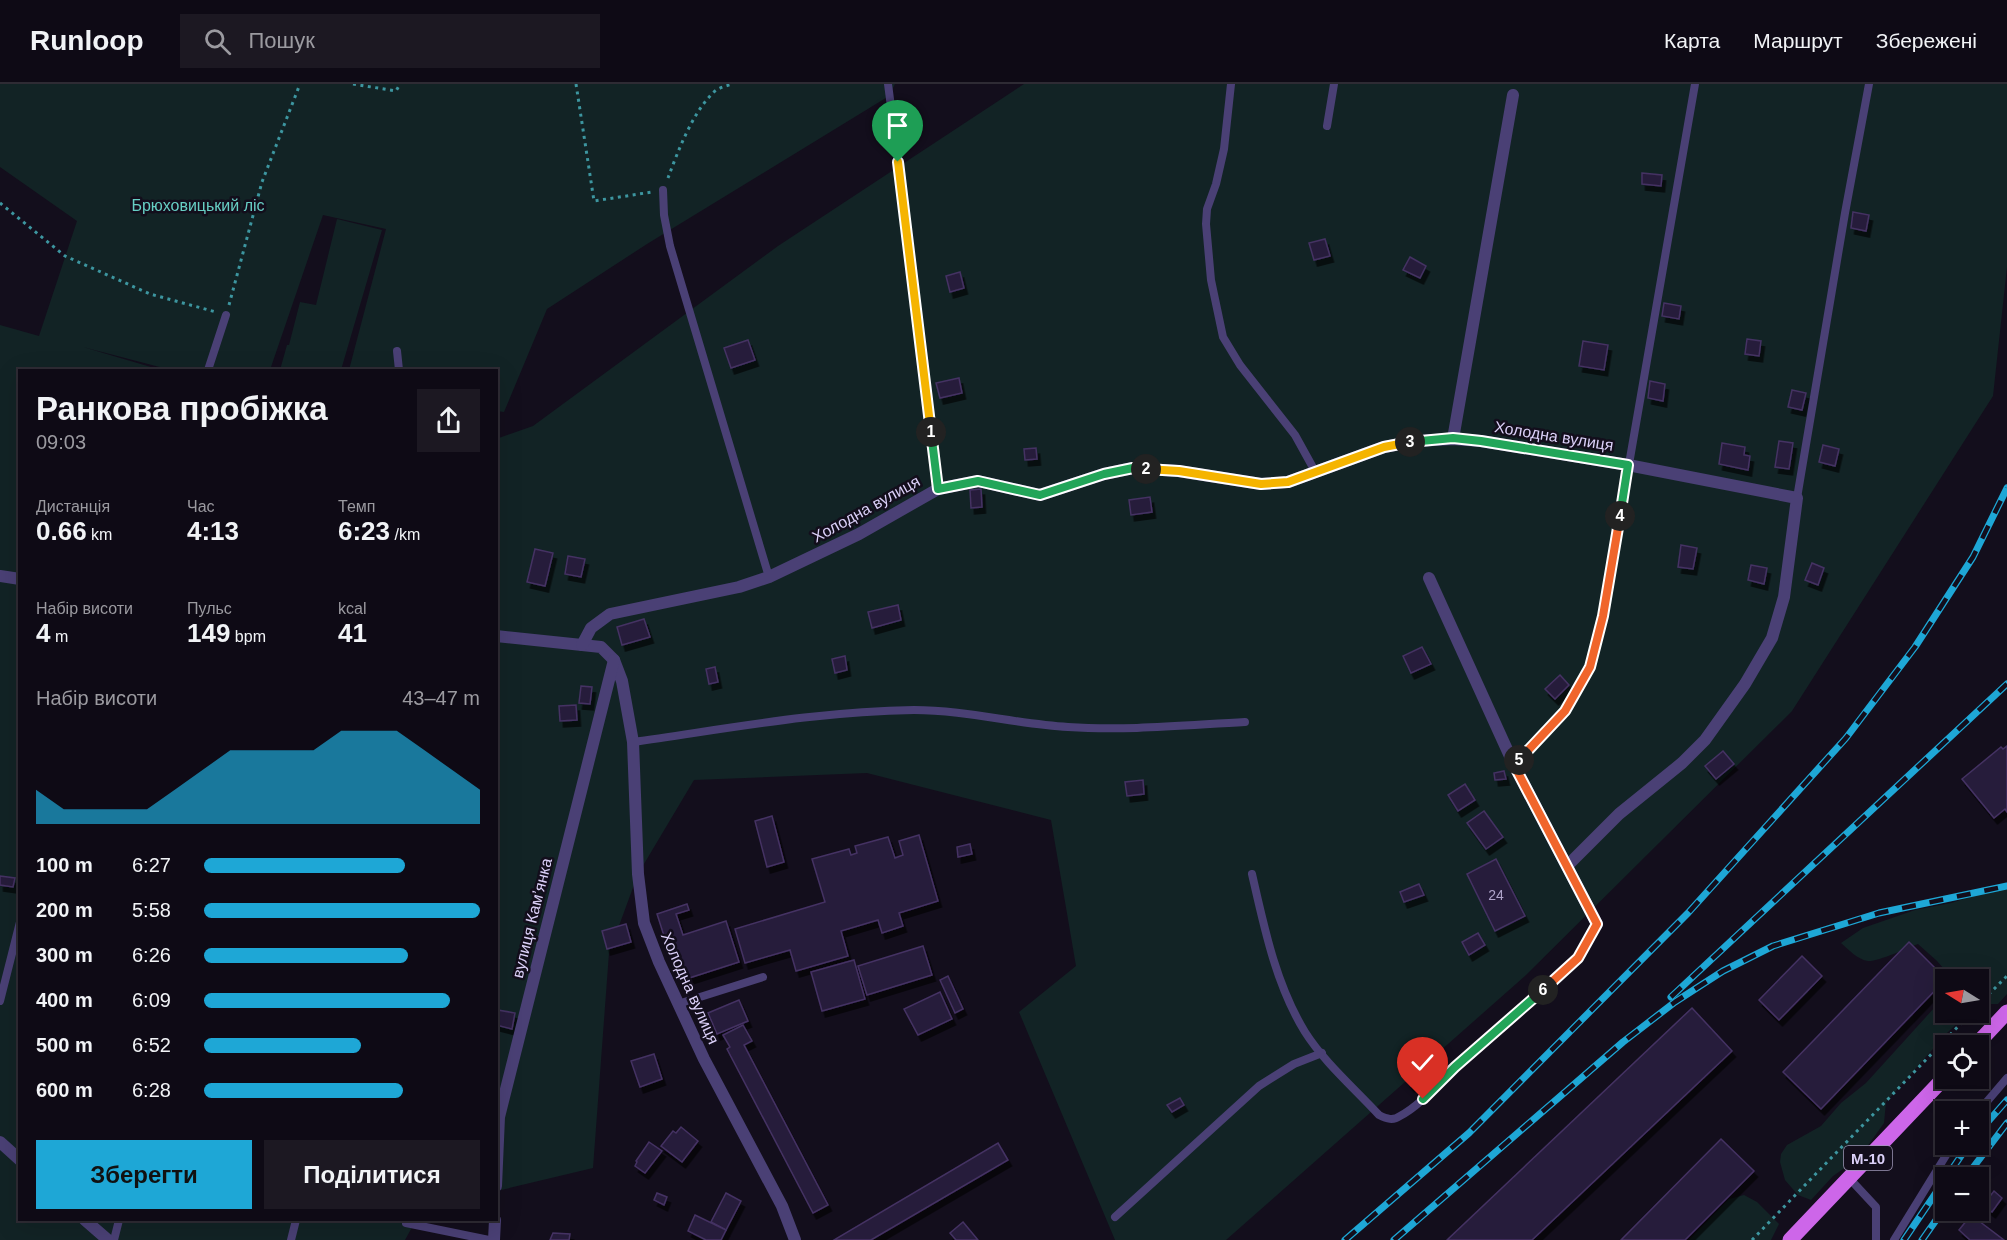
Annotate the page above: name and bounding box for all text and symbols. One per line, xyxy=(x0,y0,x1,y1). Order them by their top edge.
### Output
search box xyxy=(180,14,600,68)
text: Runloop xyxy=(30,25,144,56)
icon: search xyxy=(201,25,234,58)
text: Пошук xyxy=(249,28,315,53)
text: Карта xyxy=(1664,29,1720,52)
text: Маршрут xyxy=(1753,29,1843,52)
text: Збережені xyxy=(1876,29,1977,52)
pin xyxy=(872,100,923,162)
icon: arrive xyxy=(881,109,914,142)
park label: Брюховицький ліс xyxy=(131,197,265,214)
button: share xyxy=(417,389,480,452)
text: Ранкова пробіжка xyxy=(36,390,328,427)
pin: 1 xyxy=(916,417,946,447)
street label: Холодна вулиця xyxy=(1493,418,1615,454)
text: 1 xyxy=(927,423,935,440)
pin: 3 xyxy=(1395,427,1425,457)
text: 09:03 xyxy=(36,431,86,453)
text: 3 xyxy=(1406,433,1414,450)
pin: 2 xyxy=(1131,454,1161,484)
text: 2 xyxy=(1142,460,1150,477)
street label: Холодна вулиця xyxy=(809,472,923,546)
text: Дистанція xyxy=(36,498,110,515)
text: Час xyxy=(187,498,215,515)
text: Темп xyxy=(338,498,375,515)
pin: 4 xyxy=(1605,501,1635,531)
text: 4 xyxy=(1616,507,1624,524)
text: 0.66 xyxy=(36,516,87,546)
text: 4:13 xyxy=(187,516,239,546)
text: 6:23 xyxy=(338,516,390,546)
text: km xyxy=(87,526,112,543)
text: /km xyxy=(390,526,420,543)
text: Набір висоти xyxy=(36,600,133,617)
text: Пульс xyxy=(187,600,232,617)
text: kcal xyxy=(338,600,366,617)
text: 4 xyxy=(36,618,50,648)
text: 149 xyxy=(187,618,230,648)
text: 41 xyxy=(338,618,367,648)
text: m xyxy=(50,628,68,645)
text: bpm xyxy=(230,628,266,645)
text: Набір висоти xyxy=(36,687,157,709)
text: 43–47 m xyxy=(402,687,480,709)
pin: 5 xyxy=(1504,745,1534,775)
text: 5 xyxy=(1515,751,1523,768)
text: 100 m xyxy=(36,854,93,876)
text: 6:27 xyxy=(132,854,171,876)
street label: вулиця Камʼянка xyxy=(509,856,555,980)
house number: 24 xyxy=(1488,887,1504,903)
text: 200 m xyxy=(36,899,93,921)
text: 5:58 xyxy=(132,899,171,921)
street label: Холодна вулиця xyxy=(658,929,722,1047)
text: 300 m xyxy=(36,944,93,966)
text: 6:26 xyxy=(132,944,171,966)
north arrow xyxy=(1935,969,1989,1023)
map controls xyxy=(1935,969,1989,1221)
pin: 6 xyxy=(1528,975,1558,1005)
text: 6 xyxy=(1539,981,1547,998)
text: 400 m xyxy=(36,989,93,1011)
text: 6:09 xyxy=(132,989,171,1011)
text: 500 m xyxy=(36,1034,93,1056)
text: 6:52 xyxy=(132,1034,171,1056)
button: locate xyxy=(1935,1035,1989,1089)
pin xyxy=(1397,1037,1448,1099)
icon: check xyxy=(1406,1046,1439,1079)
text: 600 m xyxy=(36,1079,93,1101)
text: 6:28 xyxy=(132,1079,171,1101)
button: + xyxy=(1935,1101,1989,1155)
button: Зберегти xyxy=(36,1140,252,1209)
button: Поділитися xyxy=(264,1140,480,1209)
road number: М-10 xyxy=(1844,1146,1892,1170)
button: − xyxy=(1935,1167,1989,1221)

